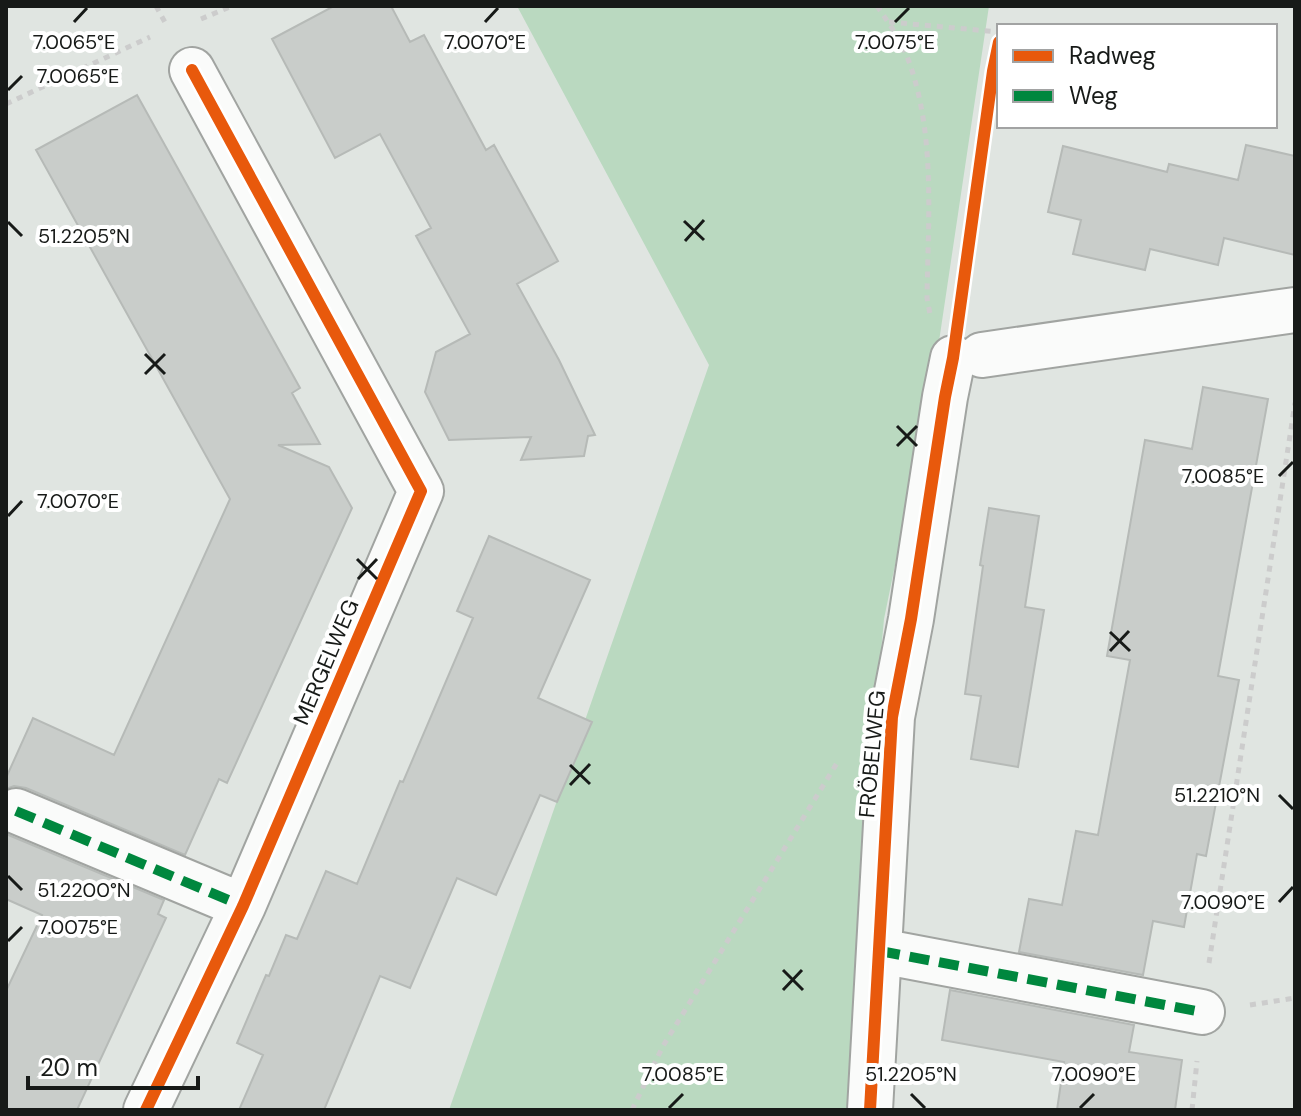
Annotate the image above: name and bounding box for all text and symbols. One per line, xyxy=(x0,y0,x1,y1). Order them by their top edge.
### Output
legend xyxy=(997,24,1277,128)
text: 7.0065°E xyxy=(33,29,115,55)
text: 7.0070°E xyxy=(444,29,526,55)
text: 7.0075°E xyxy=(855,29,935,55)
text: Radweg xyxy=(1069,40,1156,71)
text: 7.0065°E xyxy=(37,63,119,89)
text: Weg xyxy=(1069,80,1118,111)
text: 51.2205°N xyxy=(38,223,130,249)
text: 7.0085°E xyxy=(1182,463,1264,489)
text: 7.0070°E xyxy=(37,488,119,514)
street label: MERGELWEG xyxy=(287,595,365,729)
street label: FRÖBELWEG xyxy=(852,689,892,819)
text: 51.2210°N xyxy=(1174,782,1260,808)
text: 51.2200°N xyxy=(37,877,131,903)
text: 7.0090°E xyxy=(1181,889,1265,915)
text: 7.0075°E xyxy=(38,914,118,940)
scale bar xyxy=(28,1040,198,1090)
text: 20 m xyxy=(40,1052,98,1083)
text: 7.0085°E xyxy=(642,1061,724,1087)
text: 51.2205°N xyxy=(865,1061,957,1087)
text: 7.0090°E xyxy=(1052,1061,1136,1087)

